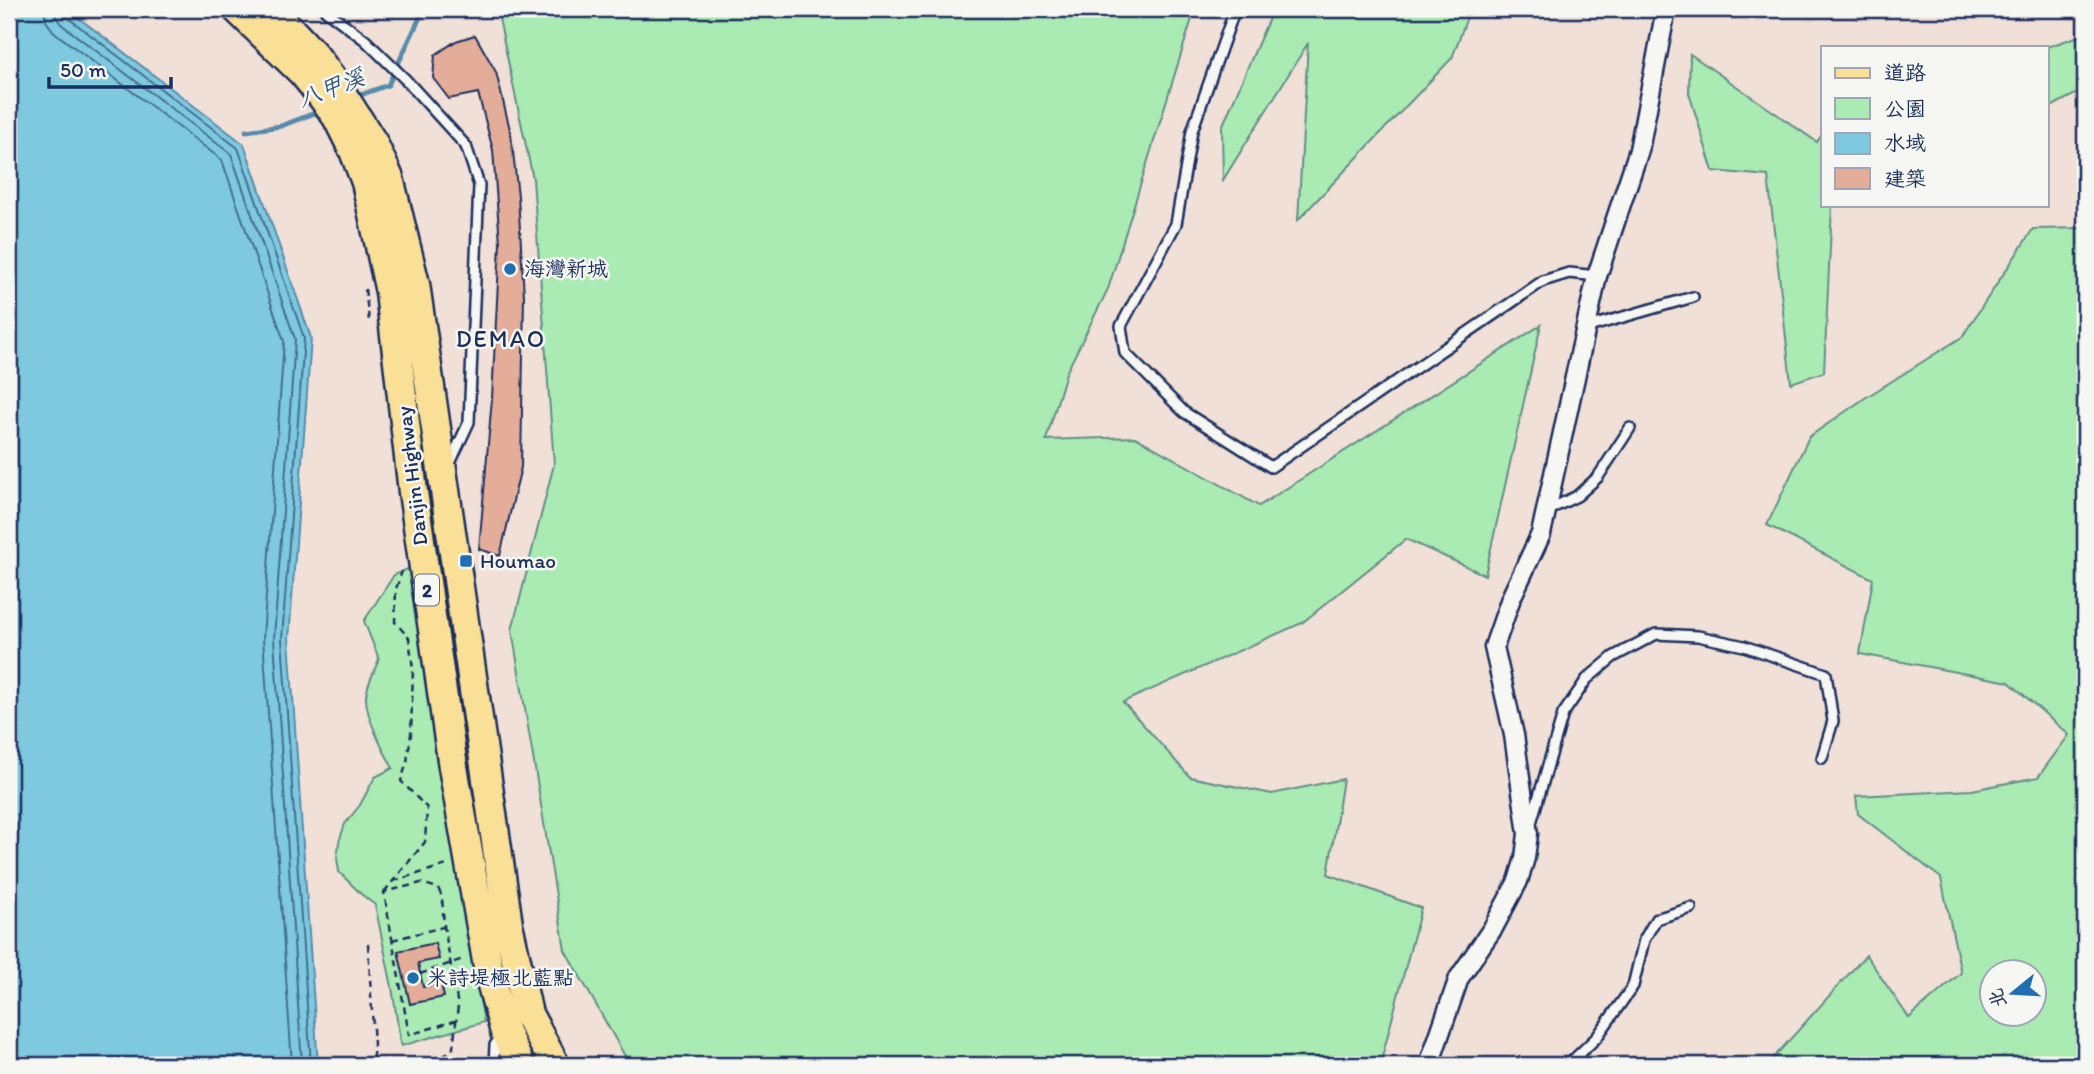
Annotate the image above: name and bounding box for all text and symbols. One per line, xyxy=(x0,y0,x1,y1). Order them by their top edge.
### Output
scale bar xyxy=(49,46,172,90)
legend xyxy=(1821,46,2048,206)
text: 50 m xyxy=(60,57,107,82)
text: 道路 xyxy=(1884,60,1926,85)
water label: 八甲溪 xyxy=(294,62,370,113)
text: 公園 xyxy=(1884,96,1926,121)
text: 水域 xyxy=(1884,130,1926,155)
text: 建築 xyxy=(1884,166,1926,191)
place label: 海灣新城 xyxy=(524,256,608,281)
marker: 海灣新城 xyxy=(502,261,518,277)
district label: DEMAO xyxy=(456,324,546,353)
street label: Danjin Highway xyxy=(391,405,432,547)
place label: Houmao xyxy=(480,548,556,573)
marker: Houmao xyxy=(458,553,474,569)
road number: 2 xyxy=(415,575,439,606)
north arrow xyxy=(1979,958,2048,1028)
place label: 米詩堤極北藍點 xyxy=(427,965,574,990)
marker: 米詩堤極北藍點 xyxy=(405,970,421,986)
text: 北 xyxy=(1983,986,2011,1011)

